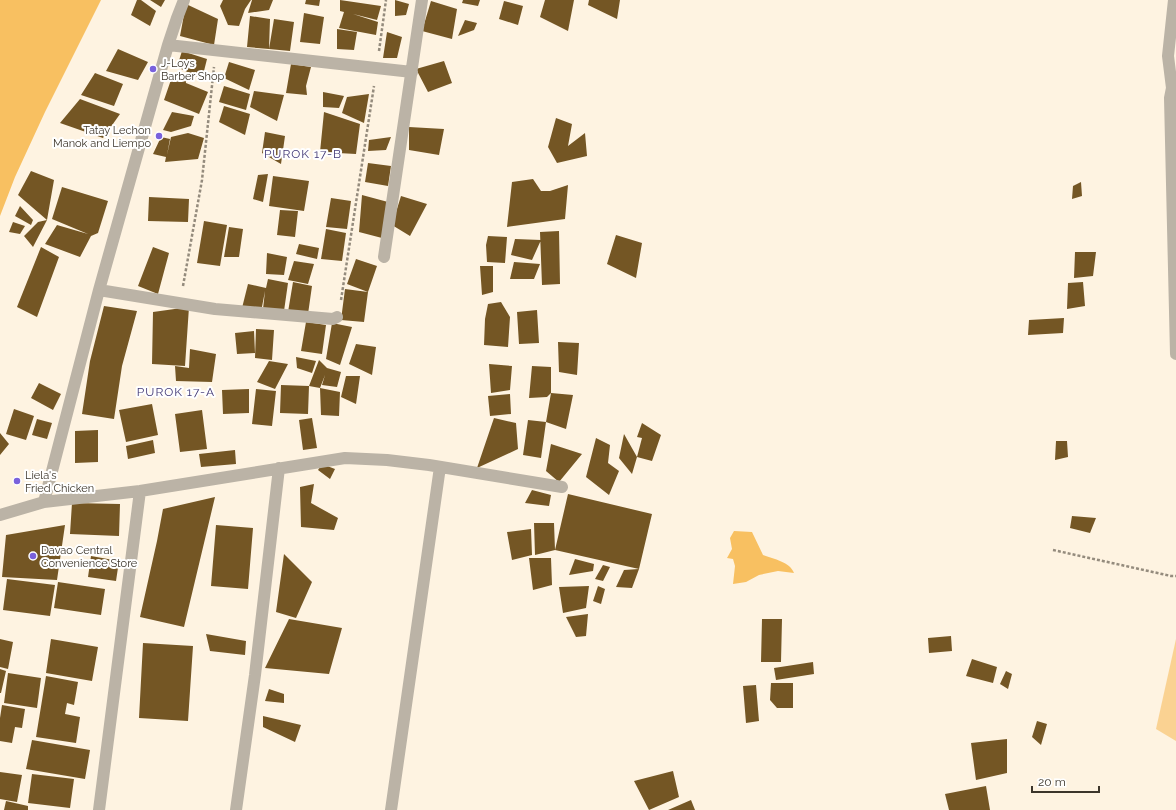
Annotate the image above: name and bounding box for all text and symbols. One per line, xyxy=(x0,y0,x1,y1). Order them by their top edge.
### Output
place label: J-Loys Barber Shop xyxy=(161,57,224,83)
marker: J-Loys Barber Shop xyxy=(148,64,158,74)
place label: Tatay Lechon Manok and Liempo xyxy=(53,124,151,150)
marker: Tatay Lechon Manok and Liempo xyxy=(154,131,164,141)
district label: PUROK 17-B xyxy=(264,147,342,161)
district label: PUROK 17-A xyxy=(137,385,215,399)
place label: Liela's Fried Chicken xyxy=(25,469,94,495)
marker: Liela's Fried Chicken xyxy=(12,476,22,486)
place label: Davao Central Convenience Store xyxy=(41,544,138,570)
marker: Davao Central Convenience Store xyxy=(28,551,38,561)
scale bar xyxy=(1032,768,1099,794)
text: 20 m xyxy=(1038,775,1066,789)

